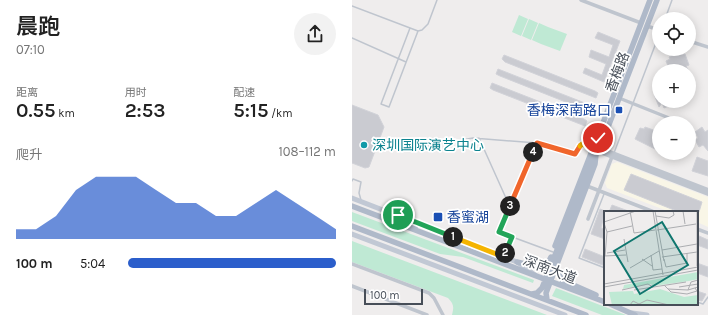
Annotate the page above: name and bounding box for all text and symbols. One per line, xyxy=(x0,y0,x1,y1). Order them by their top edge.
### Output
map controls xyxy=(652,12,696,160)
button: locate xyxy=(652,12,696,56)
button: share xyxy=(294,13,336,55)
text: 晨跑 xyxy=(16,14,60,40)
text: 07:10 xyxy=(16,42,45,57)
street label: 香梅路 xyxy=(602,50,633,95)
button: + xyxy=(652,64,696,108)
text: 距离 xyxy=(16,86,38,99)
text: 用时 xyxy=(125,86,147,99)
text: 配速 xyxy=(233,86,255,99)
text: 0.55 xyxy=(16,99,56,122)
text: 2:53 xyxy=(125,99,166,122)
text: 5:15 xyxy=(233,99,269,122)
place label: 香梅深南路口 xyxy=(527,102,611,119)
marker: 香梅深南路口 xyxy=(614,105,624,115)
text: km xyxy=(56,107,75,120)
text: /km xyxy=(269,107,292,120)
button: − xyxy=(652,116,696,160)
pin xyxy=(581,121,615,155)
icon: check xyxy=(587,127,609,149)
place label: 深圳国际演艺中心 xyxy=(372,137,484,154)
marker: 深圳国际演艺中心 xyxy=(359,140,369,150)
pin: 4 xyxy=(523,142,543,162)
text: 108–112 m xyxy=(278,144,336,159)
text: 4 xyxy=(530,145,536,158)
text: 爬升 xyxy=(16,147,42,162)
pin: 3 xyxy=(500,196,520,216)
pin xyxy=(381,198,415,232)
text: 3 xyxy=(507,199,513,212)
icon: arrive xyxy=(387,204,409,226)
place label: 香蜜湖 xyxy=(447,209,489,226)
marker: 香蜜湖 xyxy=(432,211,444,223)
inset map xyxy=(604,211,698,305)
pin: 1 xyxy=(443,227,463,247)
text: 1 xyxy=(451,230,455,243)
pin: 2 xyxy=(495,243,515,263)
text: 2 xyxy=(502,246,508,259)
street label: 深南大道 xyxy=(521,251,579,287)
text: 100 m xyxy=(16,256,53,271)
text: 5:04 xyxy=(80,256,105,271)
scale bar xyxy=(364,287,423,306)
text: 100 m xyxy=(370,289,400,302)

